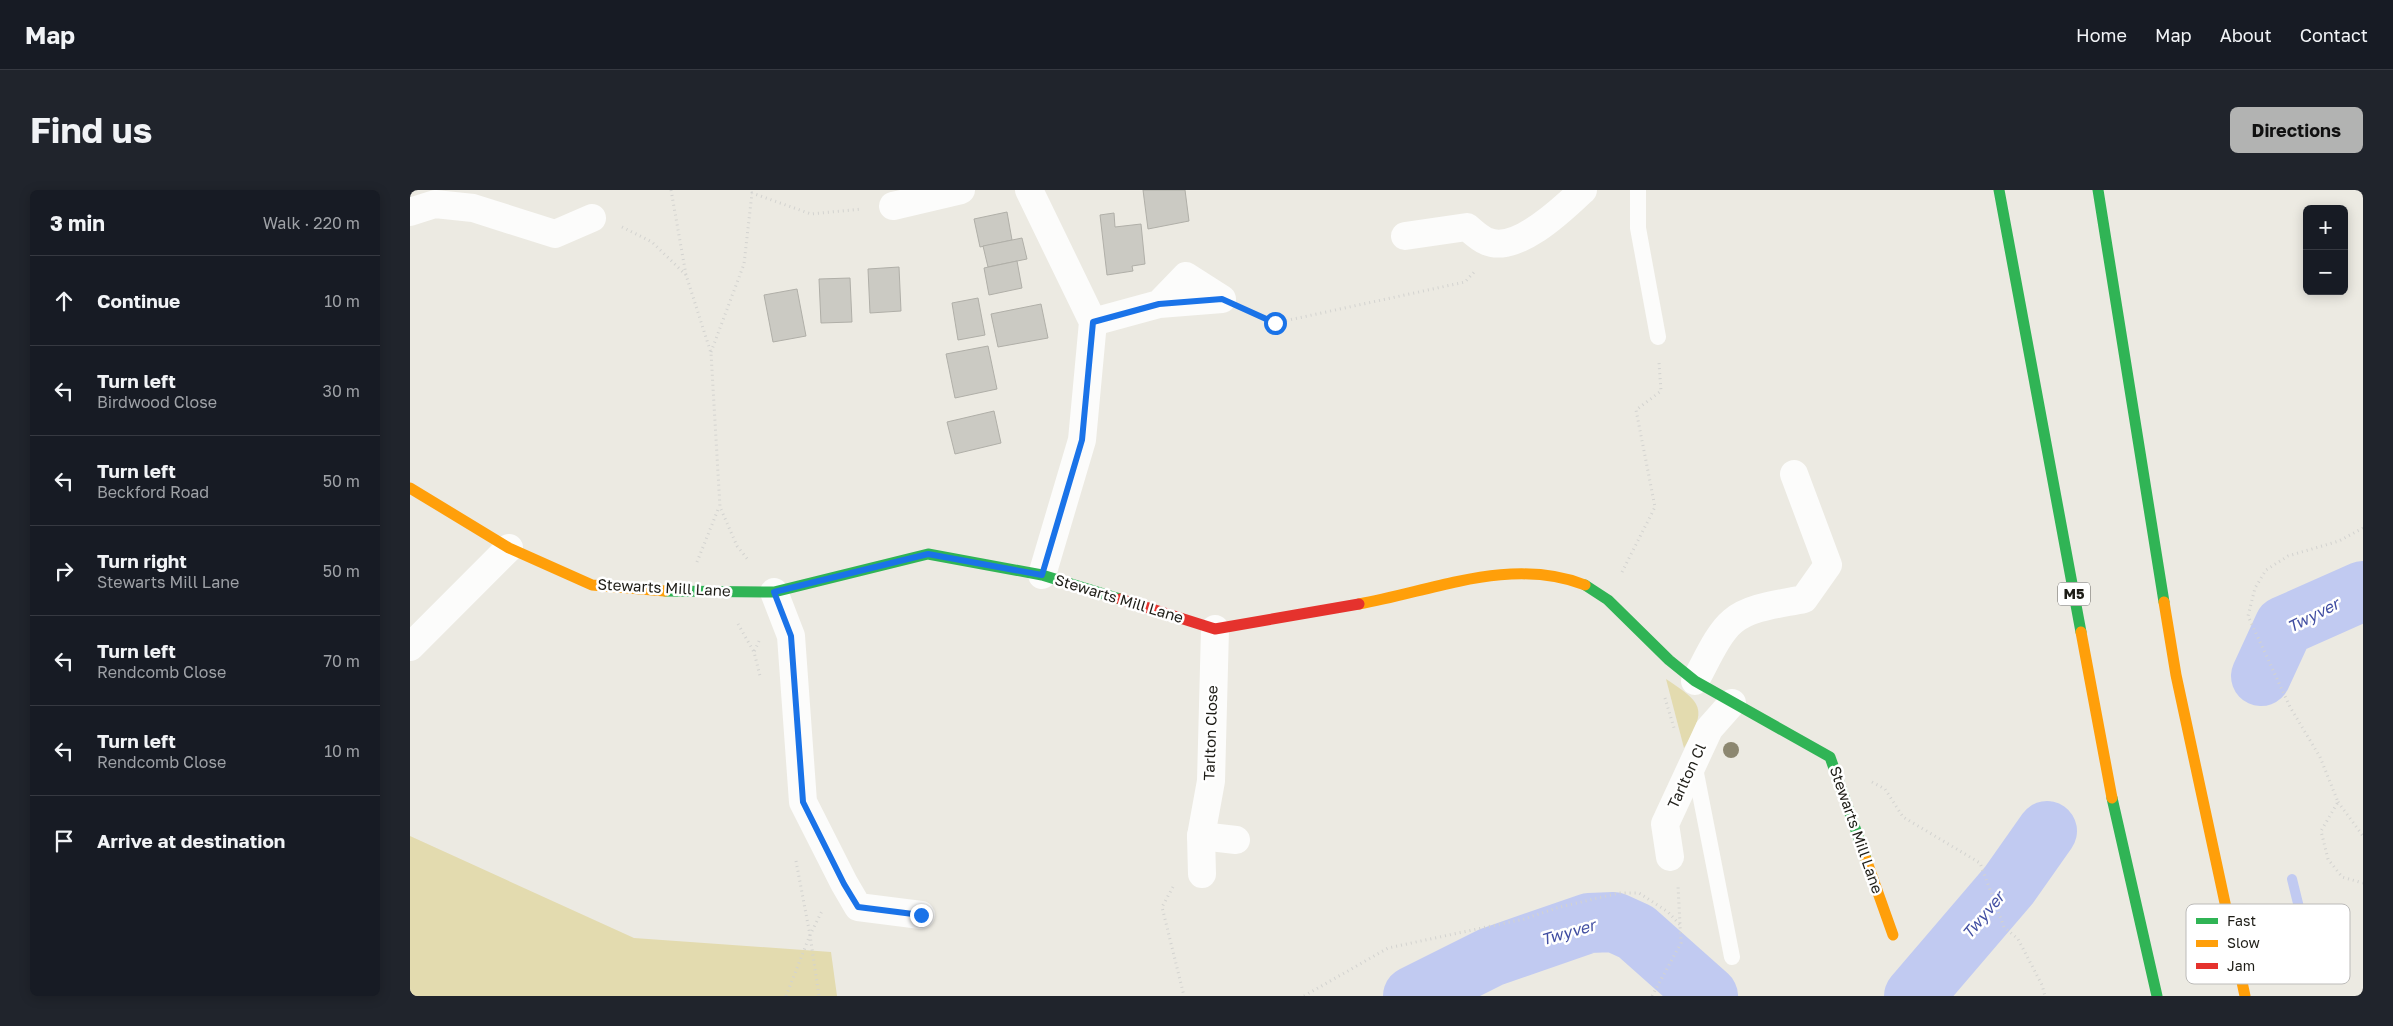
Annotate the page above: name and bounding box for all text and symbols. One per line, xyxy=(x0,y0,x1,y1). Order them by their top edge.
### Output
text: Map xyxy=(25,20,75,49)
text: Home xyxy=(2076,24,2127,46)
text: Map xyxy=(2155,24,2192,46)
text: About xyxy=(2220,24,2272,46)
text: Contact xyxy=(2300,24,2368,46)
button: Directions xyxy=(2230,107,2363,153)
text: Find us xyxy=(30,109,152,151)
map controls xyxy=(2303,205,2348,295)
button: + xyxy=(2303,205,2348,250)
text: 3 min xyxy=(50,210,105,236)
text: Walk · 220 m xyxy=(263,213,360,233)
button: − xyxy=(2303,250,2348,295)
icon: ahead xyxy=(50,287,78,315)
text: Continue xyxy=(97,289,180,312)
text: 10 m xyxy=(324,291,360,311)
route start xyxy=(1264,312,1287,335)
text: Turn left xyxy=(97,369,176,392)
icon: left xyxy=(50,377,78,405)
text: 30 m xyxy=(323,381,360,401)
text: Birdwood Close xyxy=(97,392,217,412)
text: Turn left xyxy=(97,459,176,482)
icon: left xyxy=(50,467,78,495)
text: 50 m xyxy=(323,471,360,491)
text: Beckford Road xyxy=(97,482,209,502)
text: Turn right xyxy=(97,549,187,572)
icon: right xyxy=(50,557,78,585)
text: 50 m xyxy=(323,561,360,581)
street label: Stewarts Mill Lane xyxy=(1053,570,1186,626)
text: Stewarts Mill Lane xyxy=(97,572,239,592)
street label: Stewarts Mill Lane xyxy=(597,575,731,599)
road number: M5 xyxy=(2058,582,2090,606)
water label: Twyver xyxy=(2284,592,2345,636)
text: Turn left xyxy=(97,639,176,662)
icon: left xyxy=(50,647,78,675)
text: 70 m xyxy=(323,651,360,671)
text: Rendcomb Close xyxy=(97,662,226,682)
street label: Tarlton Close xyxy=(1199,685,1221,781)
text: Turn left xyxy=(97,729,176,752)
icon: left xyxy=(50,737,78,765)
street label: Tarlton Cl xyxy=(1663,740,1709,811)
text: 10 m xyxy=(324,741,360,761)
text: Rendcomb Close xyxy=(97,752,226,772)
street label: Stewarts Mill Lane xyxy=(1827,764,1887,896)
icon: arrive xyxy=(50,827,78,855)
text: Arrive at destination xyxy=(97,829,285,852)
water label: Twyver xyxy=(1958,885,2010,943)
route end xyxy=(910,904,933,927)
legend xyxy=(2186,904,2350,984)
text: Fast xyxy=(2227,912,2256,929)
water label: Twyver xyxy=(1539,914,1600,949)
text: Slow xyxy=(2227,934,2260,951)
text: Jam xyxy=(2227,957,2255,974)

